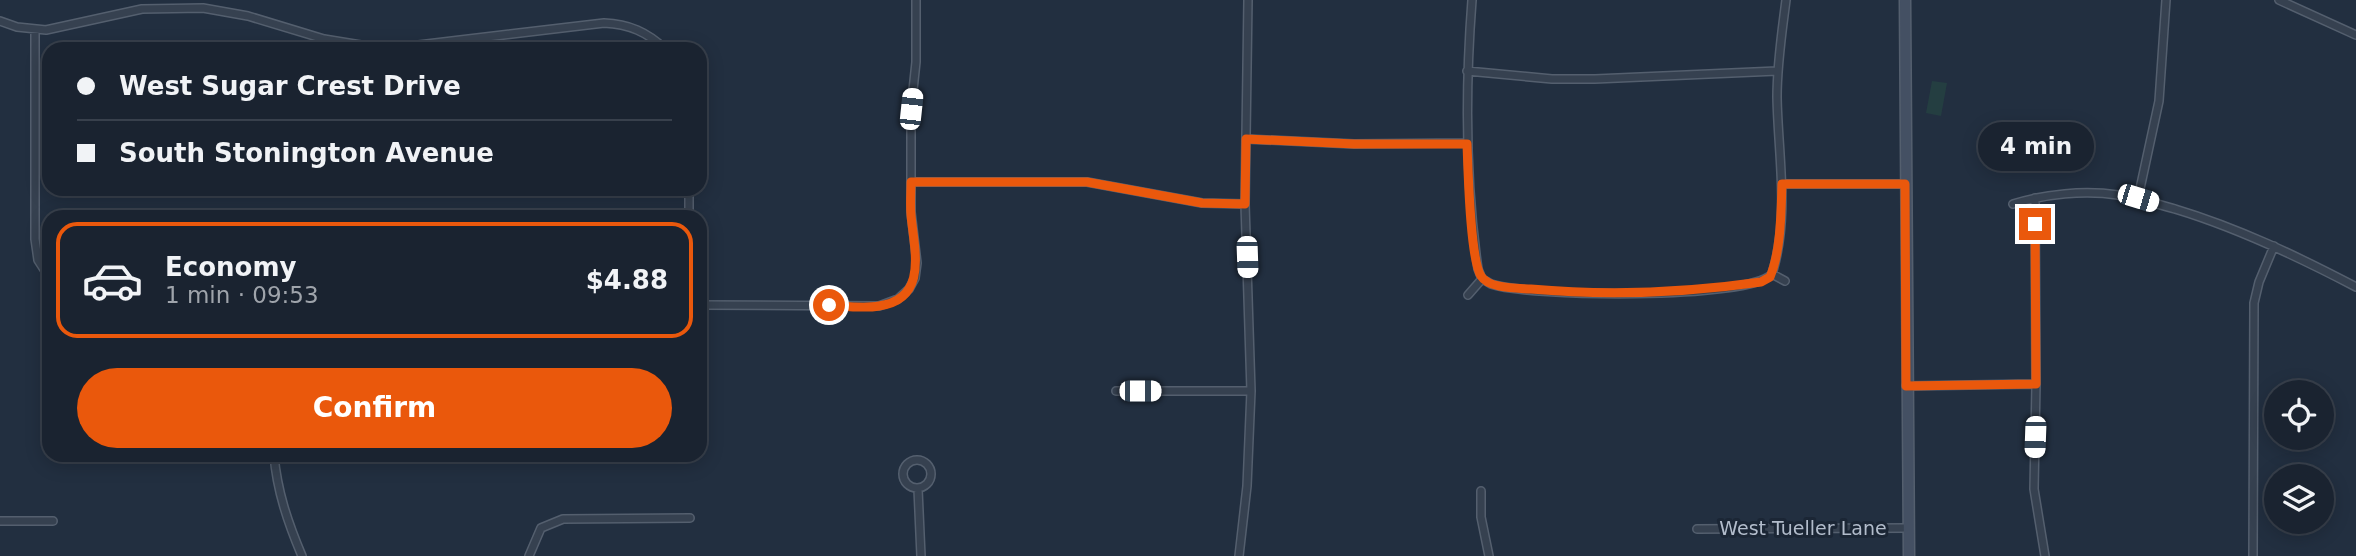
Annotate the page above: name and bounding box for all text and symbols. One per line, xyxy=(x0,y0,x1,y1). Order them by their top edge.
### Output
text: West Sugar Crest Drive xyxy=(119,71,461,101)
car xyxy=(899,87,924,131)
callout: 4 min xyxy=(1977,122,2093,172)
text: 4 min xyxy=(2000,133,2072,159)
text: South Stonington Avenue xyxy=(119,138,494,168)
car xyxy=(2115,182,2162,214)
route end xyxy=(2019,208,2051,240)
car xyxy=(1236,236,1259,278)
icon: car xyxy=(81,249,144,312)
text: Economy xyxy=(165,252,296,282)
text: $4.88 xyxy=(586,265,668,295)
text: 1 min · 09:53 xyxy=(165,282,319,308)
route start xyxy=(813,289,845,321)
button: Confirm xyxy=(77,368,672,448)
map controls xyxy=(2264,380,2334,534)
button: locate xyxy=(2264,380,2334,450)
car xyxy=(1120,381,1162,402)
car xyxy=(2024,416,2047,458)
button: layers xyxy=(2264,464,2334,534)
street label: West Tueller Lane xyxy=(1719,517,1887,539)

